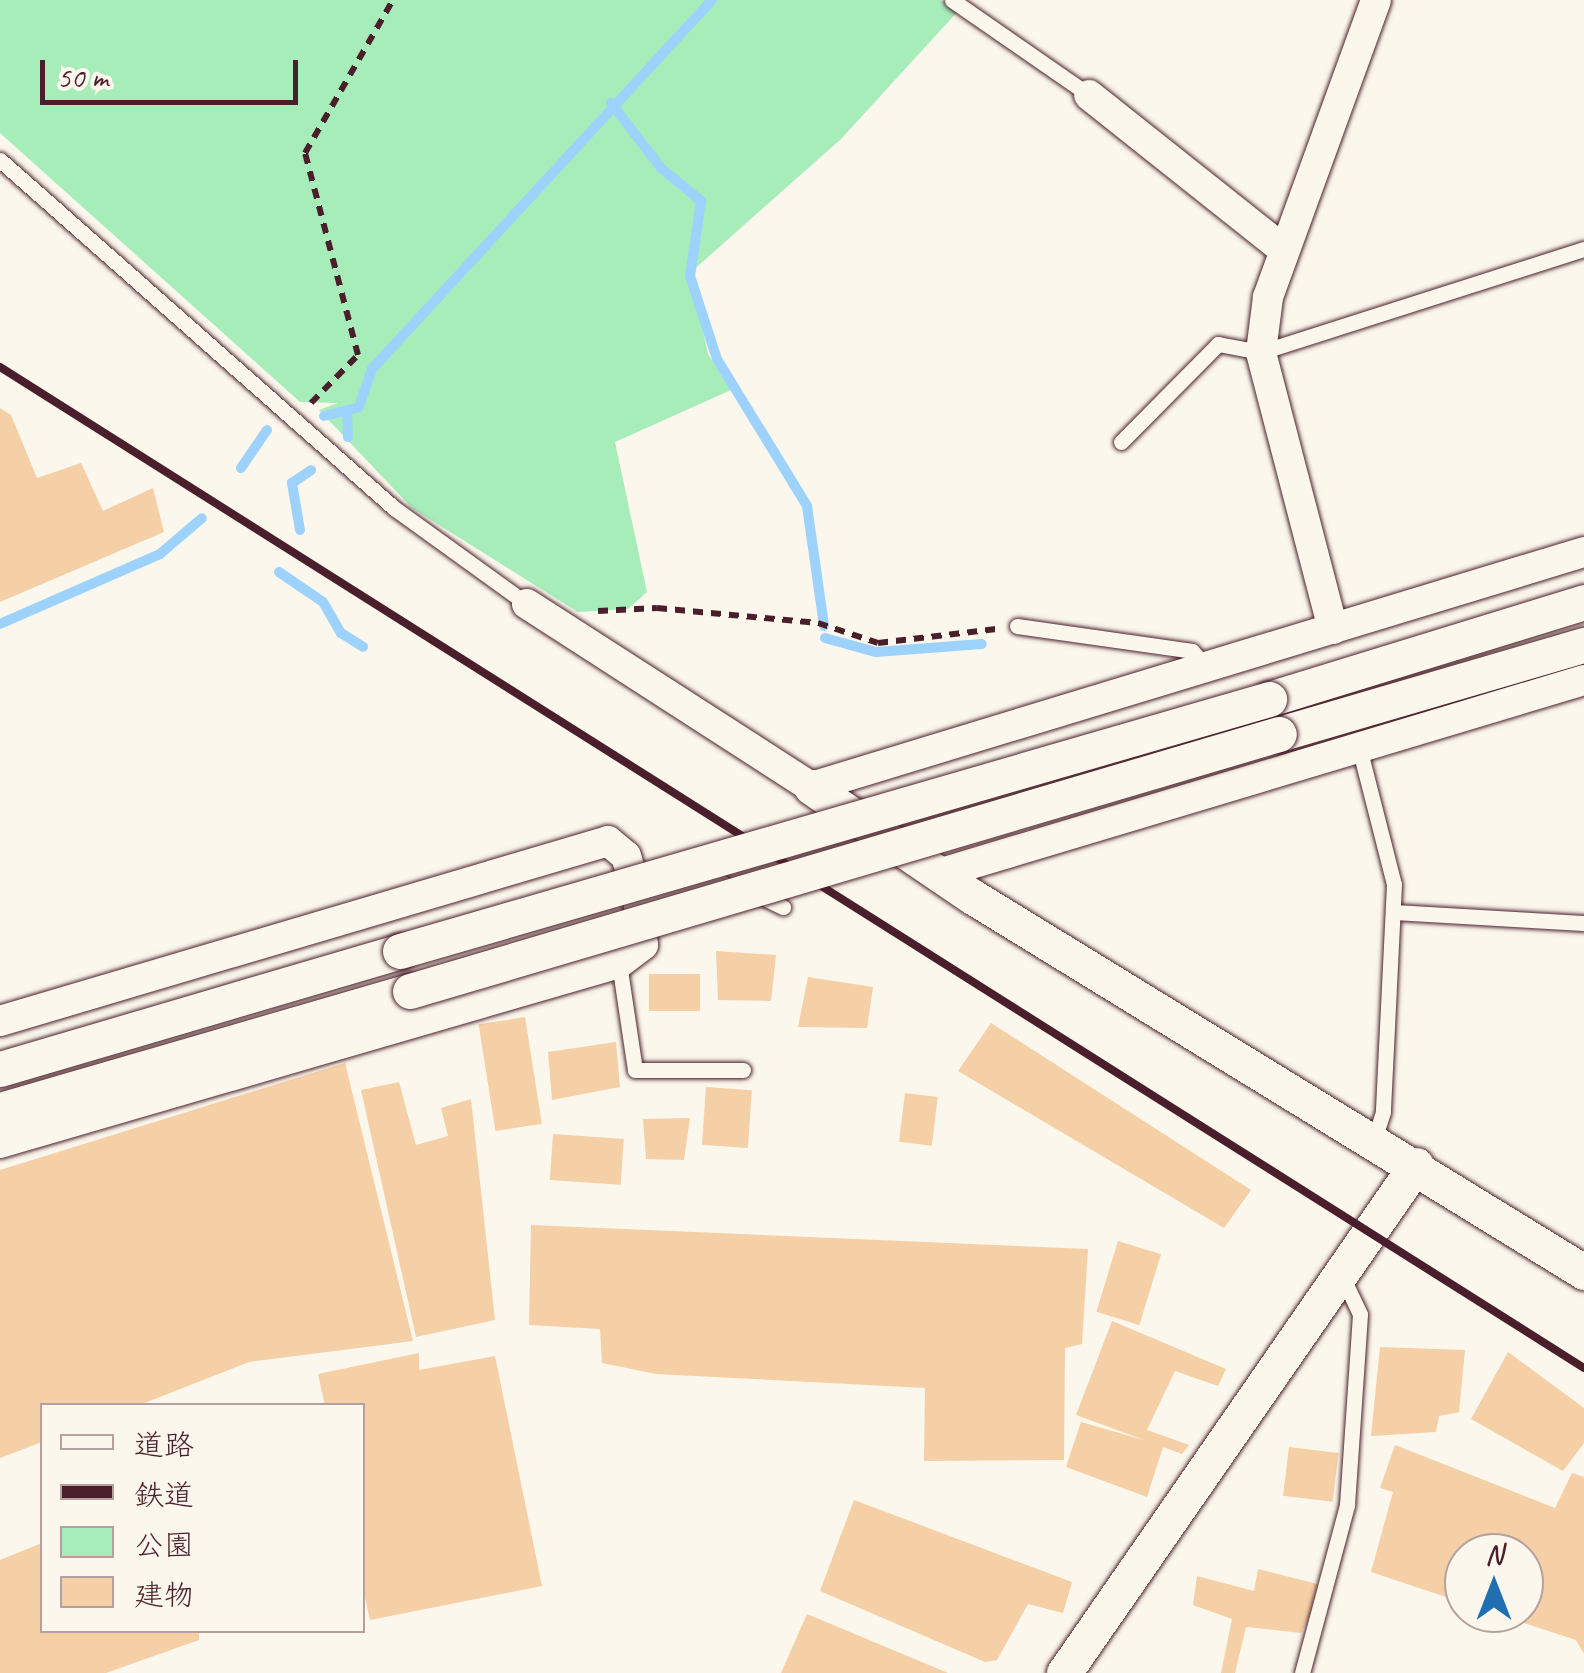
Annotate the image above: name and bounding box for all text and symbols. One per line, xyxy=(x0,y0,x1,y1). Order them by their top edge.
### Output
scale bar xyxy=(45,40,302,102)
text: 50 m xyxy=(57,58,108,96)
legend xyxy=(40,1403,365,1633)
text: 道路 xyxy=(134,1426,194,1464)
text: 鉄道 xyxy=(134,1476,194,1514)
text: 公園 xyxy=(134,1526,194,1564)
north arrow xyxy=(1444,1533,1544,1633)
text: N xyxy=(1485,1537,1503,1572)
text: 建物 xyxy=(134,1576,194,1614)

